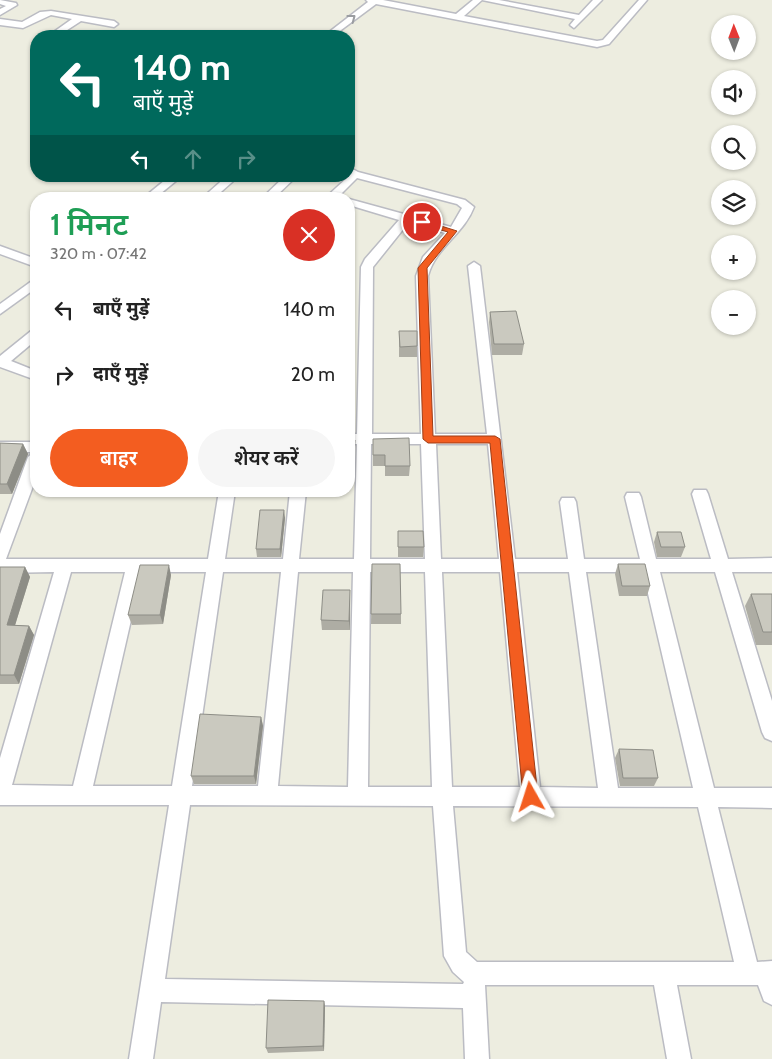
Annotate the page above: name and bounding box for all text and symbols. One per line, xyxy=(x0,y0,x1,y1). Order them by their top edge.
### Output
one-way arrow xyxy=(346,15,356,24)
north arrow xyxy=(711,15,756,60)
map controls xyxy=(711,15,756,335)
text: 140 m xyxy=(133,46,231,89)
icon: left xyxy=(50,50,115,115)
button: sound xyxy=(711,70,756,115)
text: बाएँ मुड़ें xyxy=(133,89,193,116)
button: search xyxy=(711,125,756,170)
icon: left xyxy=(126,145,154,173)
icon: ahead xyxy=(179,145,207,173)
icon: right xyxy=(232,145,260,173)
button: layers xyxy=(711,180,756,225)
pin xyxy=(401,201,443,243)
text: 1 मिनट xyxy=(50,206,128,243)
icon: arrive xyxy=(408,208,436,236)
button: close xyxy=(283,209,335,261)
button: + xyxy=(711,235,756,280)
text: 320 m · 07:42 xyxy=(50,244,147,263)
button: − xyxy=(711,290,756,335)
icon: left xyxy=(50,296,78,324)
text: बाएँ मुड़ें xyxy=(93,297,149,320)
text: 140 m xyxy=(284,298,335,321)
icon: right xyxy=(50,361,78,389)
text: दाएँ मुड़ें xyxy=(93,362,148,385)
text: 20 m xyxy=(291,363,335,386)
button: बाहर xyxy=(50,429,188,487)
button: शेयर करें xyxy=(198,429,335,487)
position arrow xyxy=(504,770,556,822)

